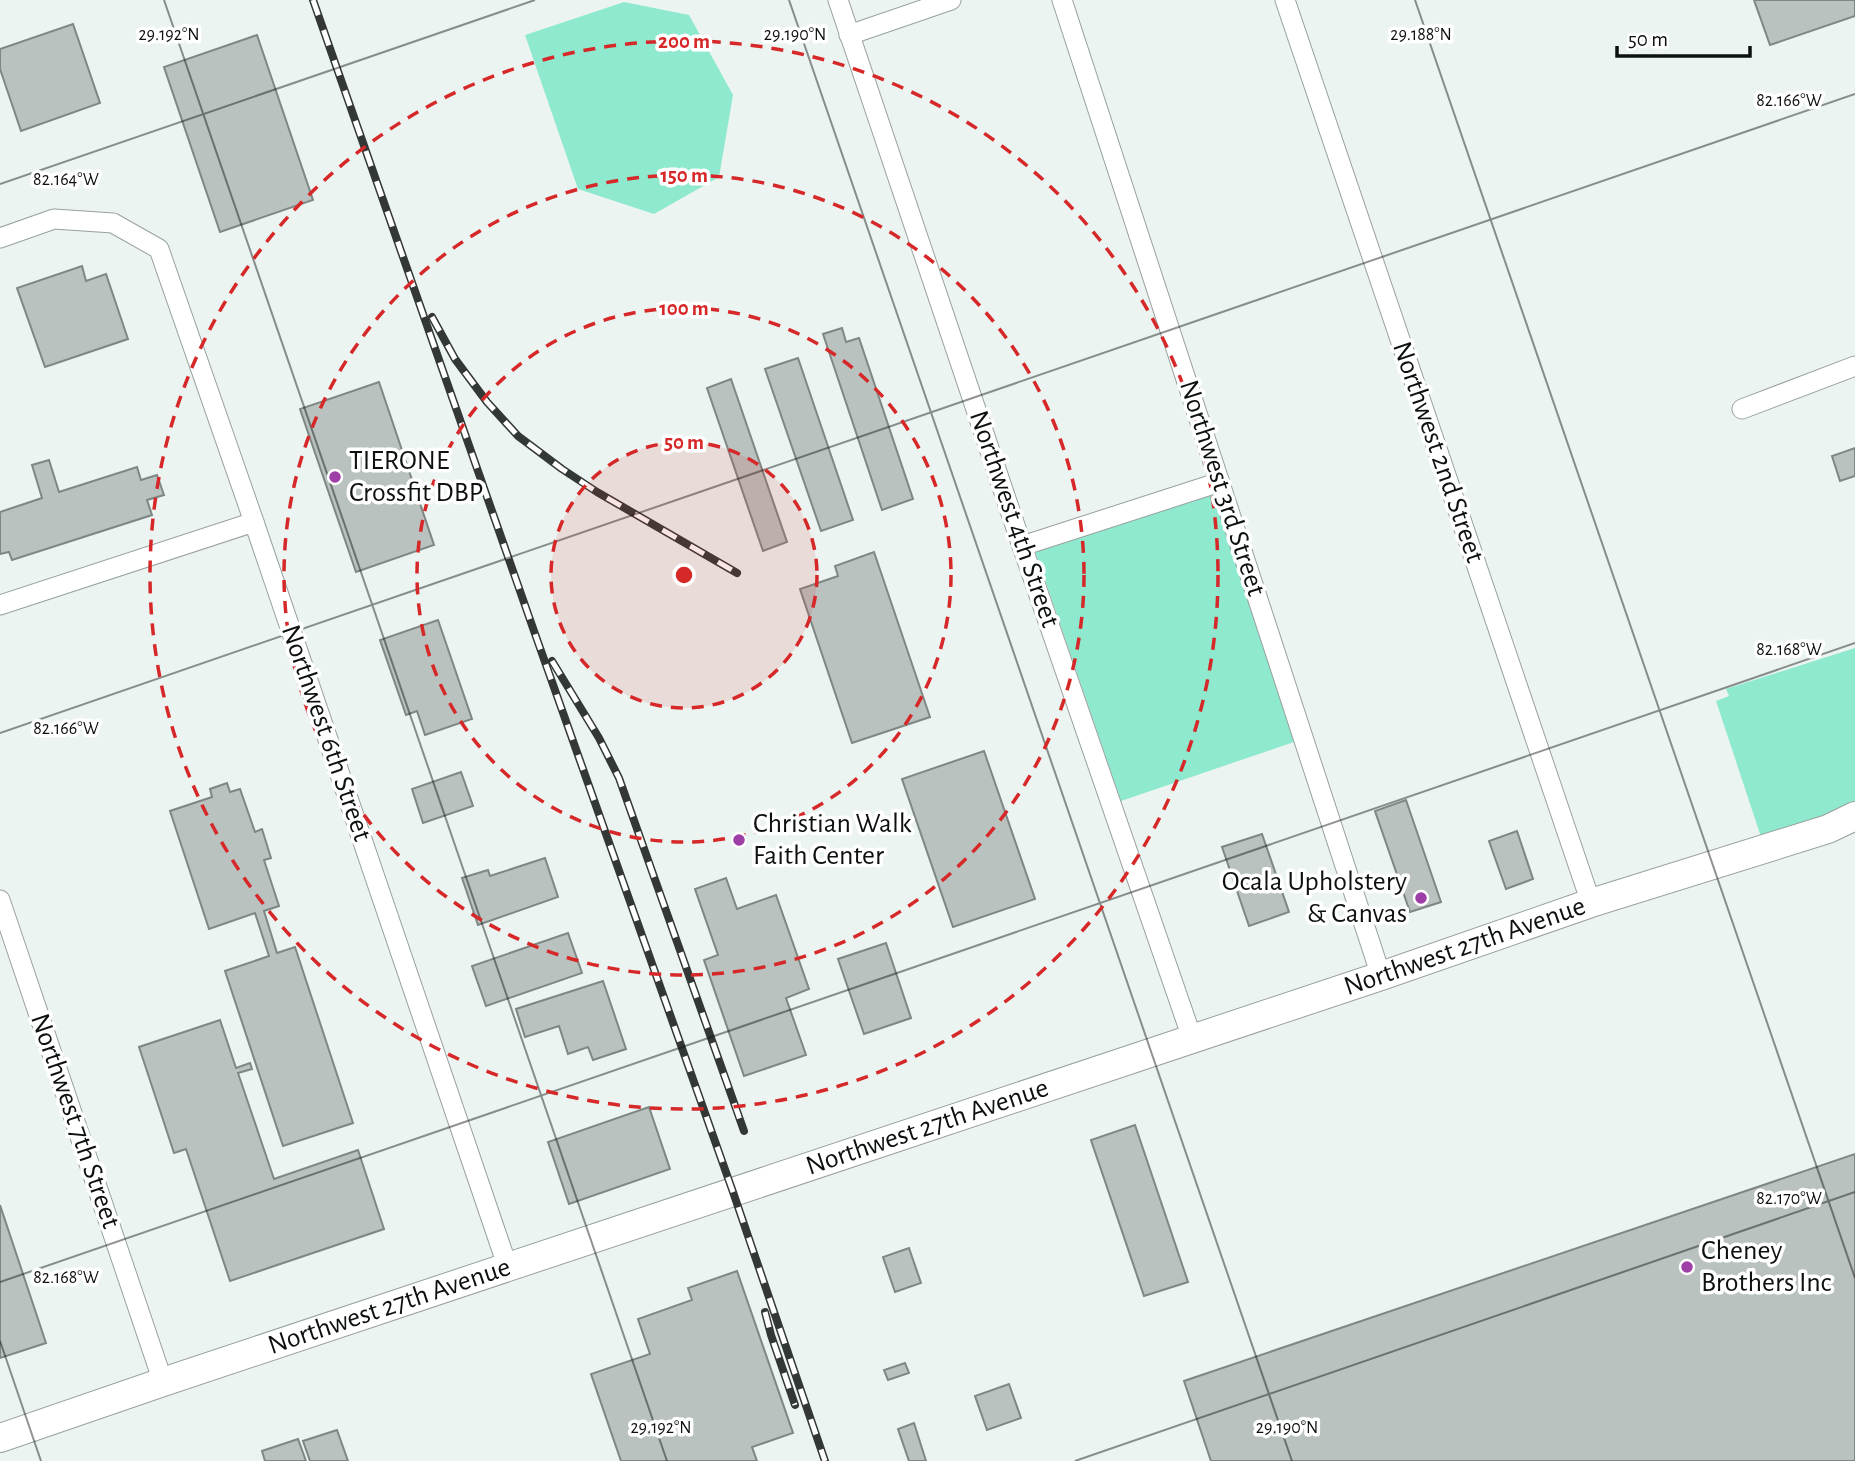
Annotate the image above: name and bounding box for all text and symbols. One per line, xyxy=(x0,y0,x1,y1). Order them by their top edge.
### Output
scale bar xyxy=(1617,14,1750,58)
text: 29.192°N xyxy=(138,26,200,44)
text: 29.190°N xyxy=(764,26,826,44)
text: 29.188°N xyxy=(1390,26,1452,44)
text: 50 m xyxy=(1628,29,1668,50)
text: 200 m xyxy=(658,31,710,52)
text: 82.166°W xyxy=(1756,92,1822,110)
text: 150 m xyxy=(660,165,708,186)
text: 82.164°W xyxy=(33,171,99,189)
text: 100 m xyxy=(659,298,709,319)
street label: Northwest 2nd Street xyxy=(1387,338,1489,566)
street label: Northwest 3rd Street xyxy=(1174,377,1270,599)
street label: Northwest 4th Street xyxy=(964,407,1064,631)
text: 50 m xyxy=(664,432,704,453)
place label: TIERONE Crossfit DBP xyxy=(349,447,483,507)
marker: TIERONE Crossfit DBP xyxy=(327,469,343,485)
centre of rings xyxy=(672,563,696,587)
street label: Northwest 6th Street xyxy=(276,621,376,845)
text: 82.168°W xyxy=(1756,641,1822,659)
text: 82.166°W xyxy=(33,720,99,738)
place label: Christian Walk Faith Center xyxy=(753,810,912,870)
marker: Christian Walk Faith Center xyxy=(731,832,747,848)
place label: Ocala Upholstery & Canvas xyxy=(1222,868,1407,928)
marker: Ocala Upholstery & Canvas xyxy=(1413,890,1429,906)
street label: Northwest 27th Avenue xyxy=(1340,892,1589,1001)
street label: Northwest 7th Street xyxy=(25,1010,125,1232)
street label: Northwest 27th Avenue xyxy=(803,1074,1052,1181)
text: 82.170°W xyxy=(1756,1190,1822,1208)
place label: Cheney Brothers Inc xyxy=(1701,1237,1832,1297)
street label: Northwest 27th Avenue xyxy=(265,1253,514,1360)
marker: Cheney Brothers Inc xyxy=(1679,1259,1695,1275)
text: 82.168°W xyxy=(33,1269,99,1287)
text: 29.192°N xyxy=(630,1419,692,1437)
text: 29.190°N xyxy=(1256,1419,1318,1437)

